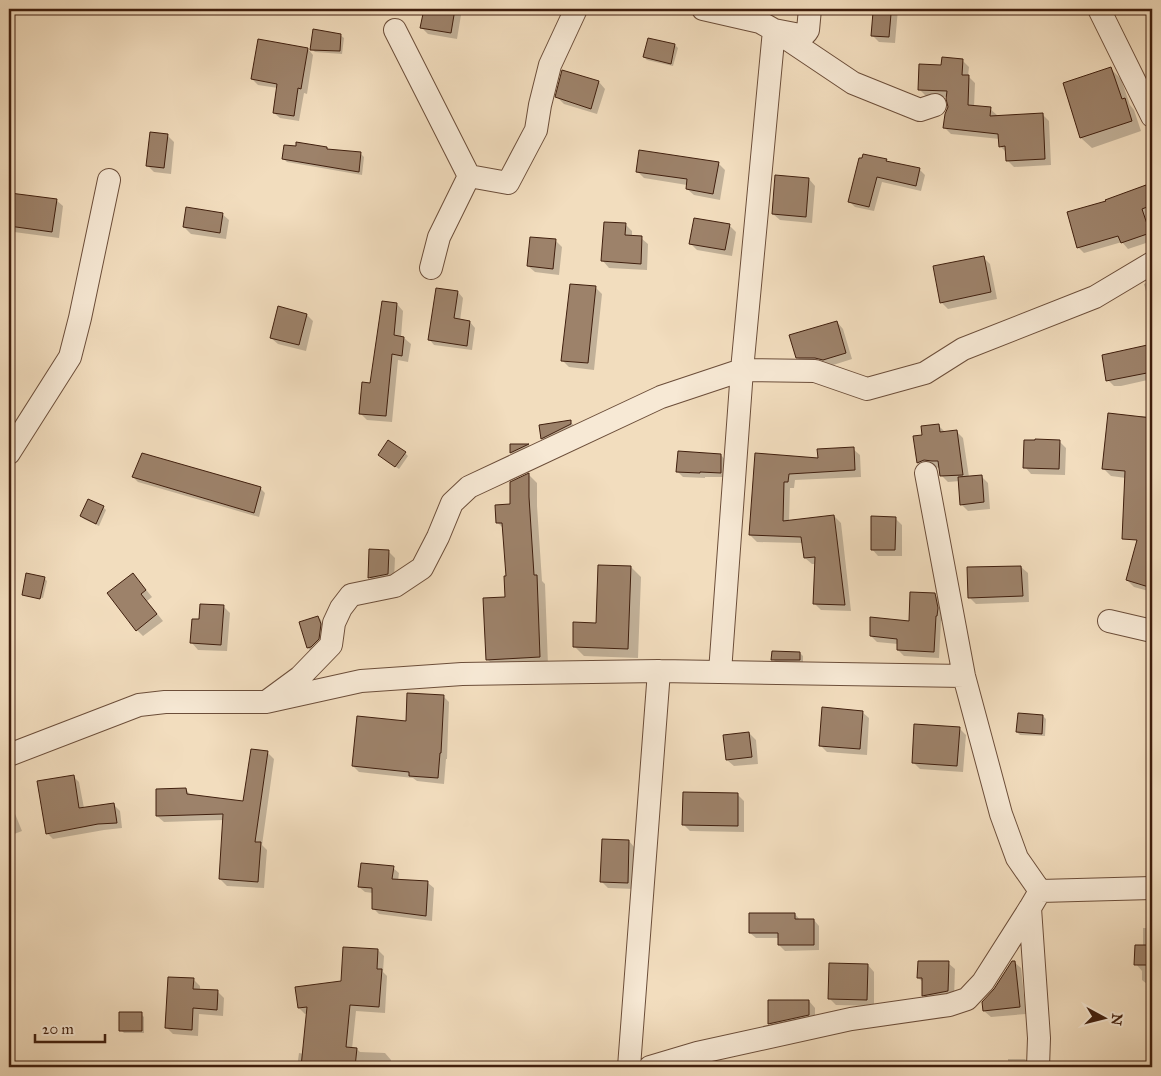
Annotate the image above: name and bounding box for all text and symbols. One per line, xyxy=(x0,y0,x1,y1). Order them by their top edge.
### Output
north arrow xyxy=(1078,994,1128,1044)
scale bar xyxy=(35,1011,105,1043)
text: N xyxy=(1107,1013,1126,1027)
text: 20 m xyxy=(42,1020,74,1038)

